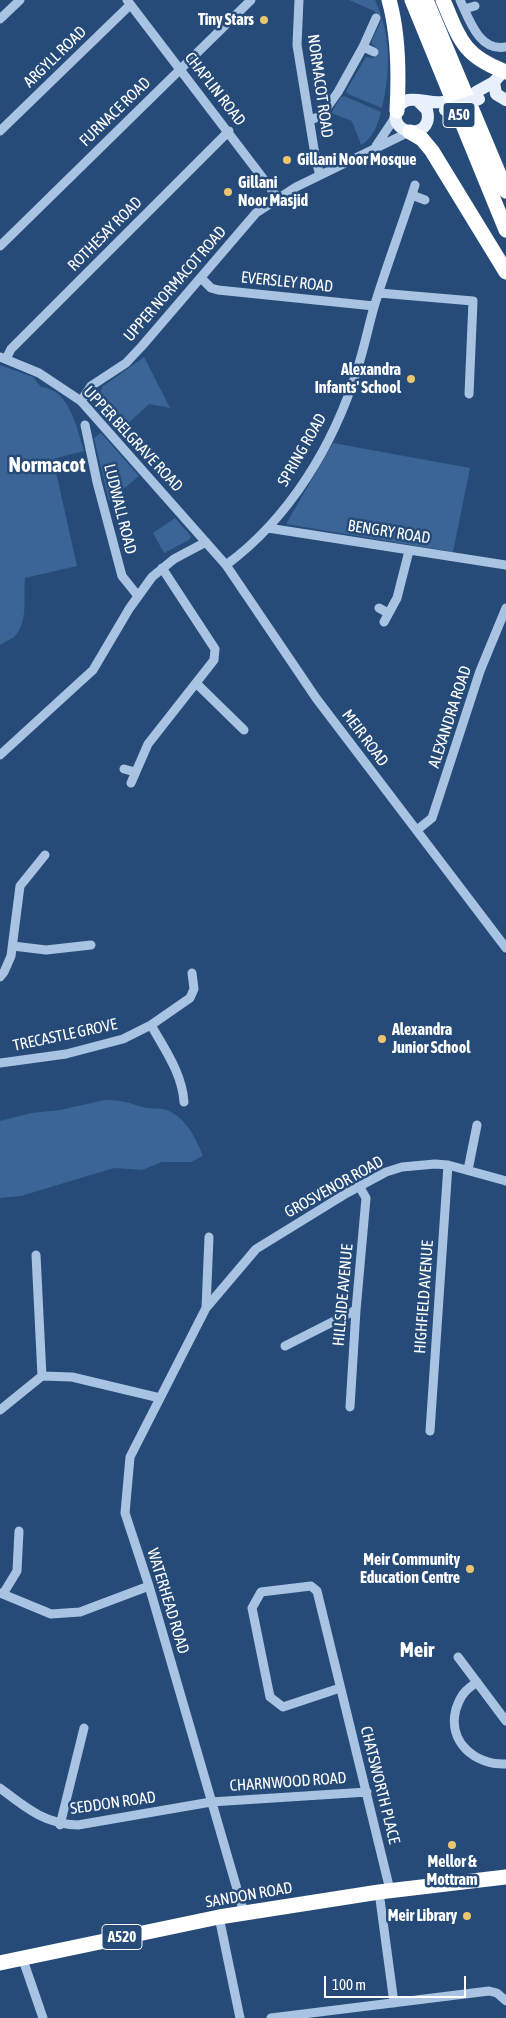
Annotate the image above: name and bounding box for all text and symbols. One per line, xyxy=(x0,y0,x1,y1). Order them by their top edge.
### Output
place label: Tiny Stars xyxy=(198,10,254,30)
marker: Tiny Stars xyxy=(258,14,270,26)
street label: ARGYLL ROAD xyxy=(20,22,90,92)
street label: NORMACOT ROAD xyxy=(303,33,337,139)
street label: CHAPLIN ROAD xyxy=(180,48,250,130)
street label: FURNACE ROAD xyxy=(75,73,155,151)
road number: A50 xyxy=(443,102,475,128)
place label: Gillani Noor Mosque xyxy=(297,150,417,170)
marker: Gillani Noor Mosque xyxy=(281,154,293,166)
place label: Gillani Noor Masjid xyxy=(238,173,308,211)
marker: Gillani Noor Masjid xyxy=(222,186,234,198)
street label: ROTHESAY ROAD xyxy=(64,193,146,275)
street label: UPPER NORMACOT ROAD xyxy=(120,222,230,346)
street label: EVERSLEY ROAD xyxy=(240,268,334,296)
place label: Alexandra Infants' School xyxy=(315,360,401,398)
marker: Alexandra Infants' School xyxy=(405,373,417,385)
street label: UPPER BELGRAVE ROAD xyxy=(79,382,187,496)
street label: SPRING ROAD xyxy=(274,410,330,490)
district label: Normacot xyxy=(8,452,86,478)
street label: LUDWALL ROAD xyxy=(100,462,140,556)
street label: BENGRY ROAD xyxy=(346,516,432,548)
street label: ALEXANDRA ROAD xyxy=(424,663,476,771)
street label: MEIR ROAD xyxy=(338,706,392,770)
street label: TRECASTLE GROVE xyxy=(11,1015,119,1055)
place label: Alexandra Junior School xyxy=(392,1020,470,1058)
marker: Alexandra Junior School xyxy=(376,1033,388,1045)
street label: GROSVENOR ROAD xyxy=(281,1152,387,1222)
street label: HIGHFIELD AVENUE xyxy=(410,1240,438,1354)
street label: HILLSIDE AVENUE xyxy=(329,1243,357,1347)
street label: WATERHEAD ROAD xyxy=(143,1546,193,1656)
place label: Meir Community Education Centre xyxy=(360,1550,460,1588)
marker: Meir Community Education Centre xyxy=(464,1563,476,1575)
district label: Meir xyxy=(400,1637,434,1663)
street label: CHATSWORTH PLACE xyxy=(356,1724,404,1846)
street label: CHARNWOOD ROAD xyxy=(229,1768,347,1796)
street label: SEDDON ROAD xyxy=(69,1787,157,1819)
marker: Mellor & Mottram xyxy=(446,1839,458,1851)
place label: Mellor & Mottram xyxy=(427,1852,477,1890)
street label: SANDON ROAD xyxy=(204,1878,294,1912)
place label: Meir Library xyxy=(388,1906,457,1926)
marker: Meir Library xyxy=(461,1910,473,1922)
road number: A520 xyxy=(102,1924,142,1950)
scale bar xyxy=(326,1966,468,1998)
text: 100 m xyxy=(332,1976,366,1993)

